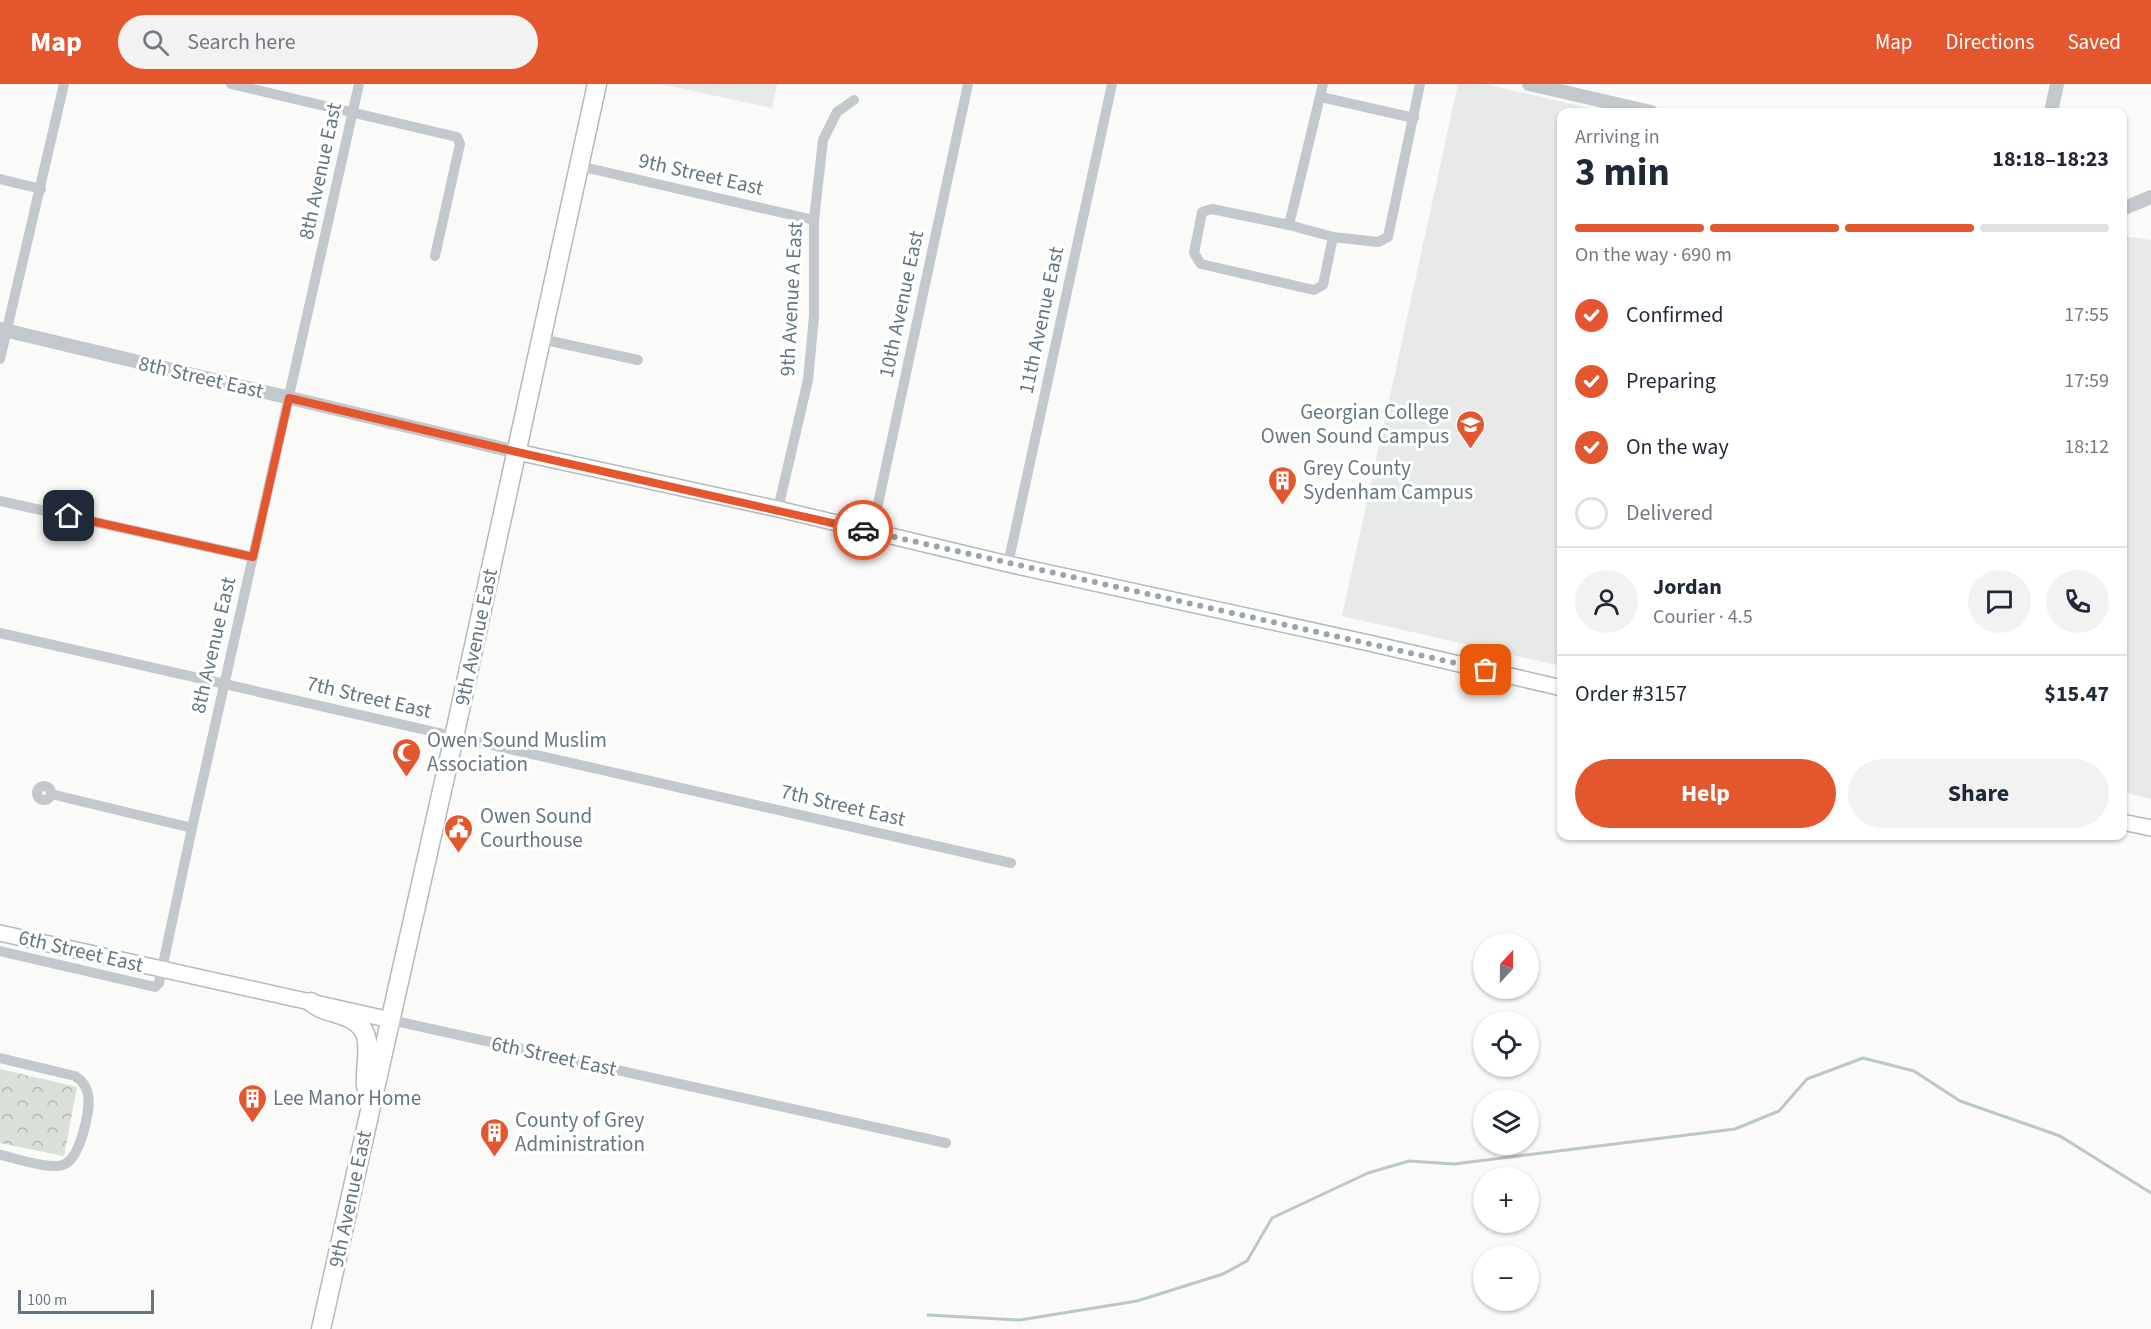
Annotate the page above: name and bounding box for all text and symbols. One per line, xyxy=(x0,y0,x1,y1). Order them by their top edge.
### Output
search box xyxy=(118,15,538,69)
text: Map xyxy=(30,22,82,62)
icon: search xyxy=(139,26,172,59)
text: Search here xyxy=(187,26,296,58)
text: Map xyxy=(1875,27,1913,57)
text: Directions xyxy=(1946,27,2034,57)
text: Saved xyxy=(2067,27,2121,57)
street label: 8th Avenue East xyxy=(291,100,349,242)
text: Arriving in xyxy=(1575,123,1660,151)
text: 18:18–18:23 xyxy=(1992,143,2109,175)
street label: 9th Street East xyxy=(636,145,766,203)
text: 3 min xyxy=(1575,145,1670,201)
street label: 9th Avenue A East xyxy=(772,221,810,377)
street label: 10th Avenue East xyxy=(871,228,931,380)
text: On the way · 690 m xyxy=(1575,241,1732,269)
street label: 11th Avenue East xyxy=(1011,244,1071,396)
icon: check xyxy=(1575,299,1608,332)
text: Confirmed xyxy=(1626,299,1723,331)
text: 17:55 xyxy=(2064,301,2109,329)
street label: 8th Street East xyxy=(136,348,266,406)
icon: check xyxy=(1575,365,1608,398)
text: Preparing xyxy=(1626,365,1716,397)
text: 17:59 xyxy=(2064,367,2109,395)
place label: Georgian College Owen Sound Campus xyxy=(1261,397,1449,451)
school or university icon: Georgian College Owen Sound Campus xyxy=(1454,408,1486,450)
icon: check xyxy=(1575,431,1608,464)
text: On the way xyxy=(1626,431,1729,463)
text: 18:12 xyxy=(2064,433,2109,461)
place label: Grey County Sydenham Campus xyxy=(1303,453,1473,507)
building icon: Grey County Sydenham Campus xyxy=(1266,464,1298,506)
pin xyxy=(43,490,94,541)
text: Delivered xyxy=(1626,497,1713,529)
icon: home xyxy=(52,499,85,532)
courier xyxy=(833,500,893,560)
icon: car xyxy=(847,514,880,547)
street label: 9th Avenue East xyxy=(447,566,505,708)
button: person xyxy=(1575,570,1638,633)
button: chat xyxy=(1968,570,2031,633)
button: phone xyxy=(2046,570,2109,633)
text: Jordan xyxy=(1653,571,1722,603)
street label: 8th Avenue East xyxy=(183,574,243,716)
text: Courier · 4.5 xyxy=(1653,603,1753,631)
pin xyxy=(1460,644,1511,695)
icon: bag xyxy=(1469,653,1502,686)
street label: 7th Street East xyxy=(304,668,434,726)
text: Order #3157 xyxy=(1575,678,1687,710)
text: $15.47 xyxy=(2044,678,2109,710)
place label: Owen Sound Muslim Association xyxy=(427,725,607,779)
mosque icon: Owen Sound Muslim Association xyxy=(390,736,422,778)
button: Help xyxy=(1575,759,1836,828)
button: Share xyxy=(1848,759,2109,828)
street label: 7th Street East xyxy=(778,776,908,834)
place label: Owen Sound Courthouse xyxy=(480,801,592,855)
public building icon: Owen Sound Courthouse xyxy=(443,812,475,854)
street label: 6th Street East xyxy=(16,922,146,980)
north arrow xyxy=(1473,933,1539,999)
map controls xyxy=(1473,933,1539,1311)
button: locate xyxy=(1473,1011,1539,1077)
street label: 6th Street East xyxy=(489,1028,619,1084)
building icon: Lee Manor Home xyxy=(236,1082,268,1124)
place label: Lee Manor Home xyxy=(273,1083,421,1113)
button: layers xyxy=(1473,1089,1539,1155)
place label: County of Grey Administration xyxy=(515,1105,645,1159)
building icon: County of Grey Administration xyxy=(478,1116,510,1158)
street label: 9th Avenue East xyxy=(321,1128,379,1270)
button: + xyxy=(1473,1167,1539,1233)
button: − xyxy=(1473,1245,1539,1311)
scale bar xyxy=(18,1287,154,1314)
text: 100 m xyxy=(27,1289,67,1311)

